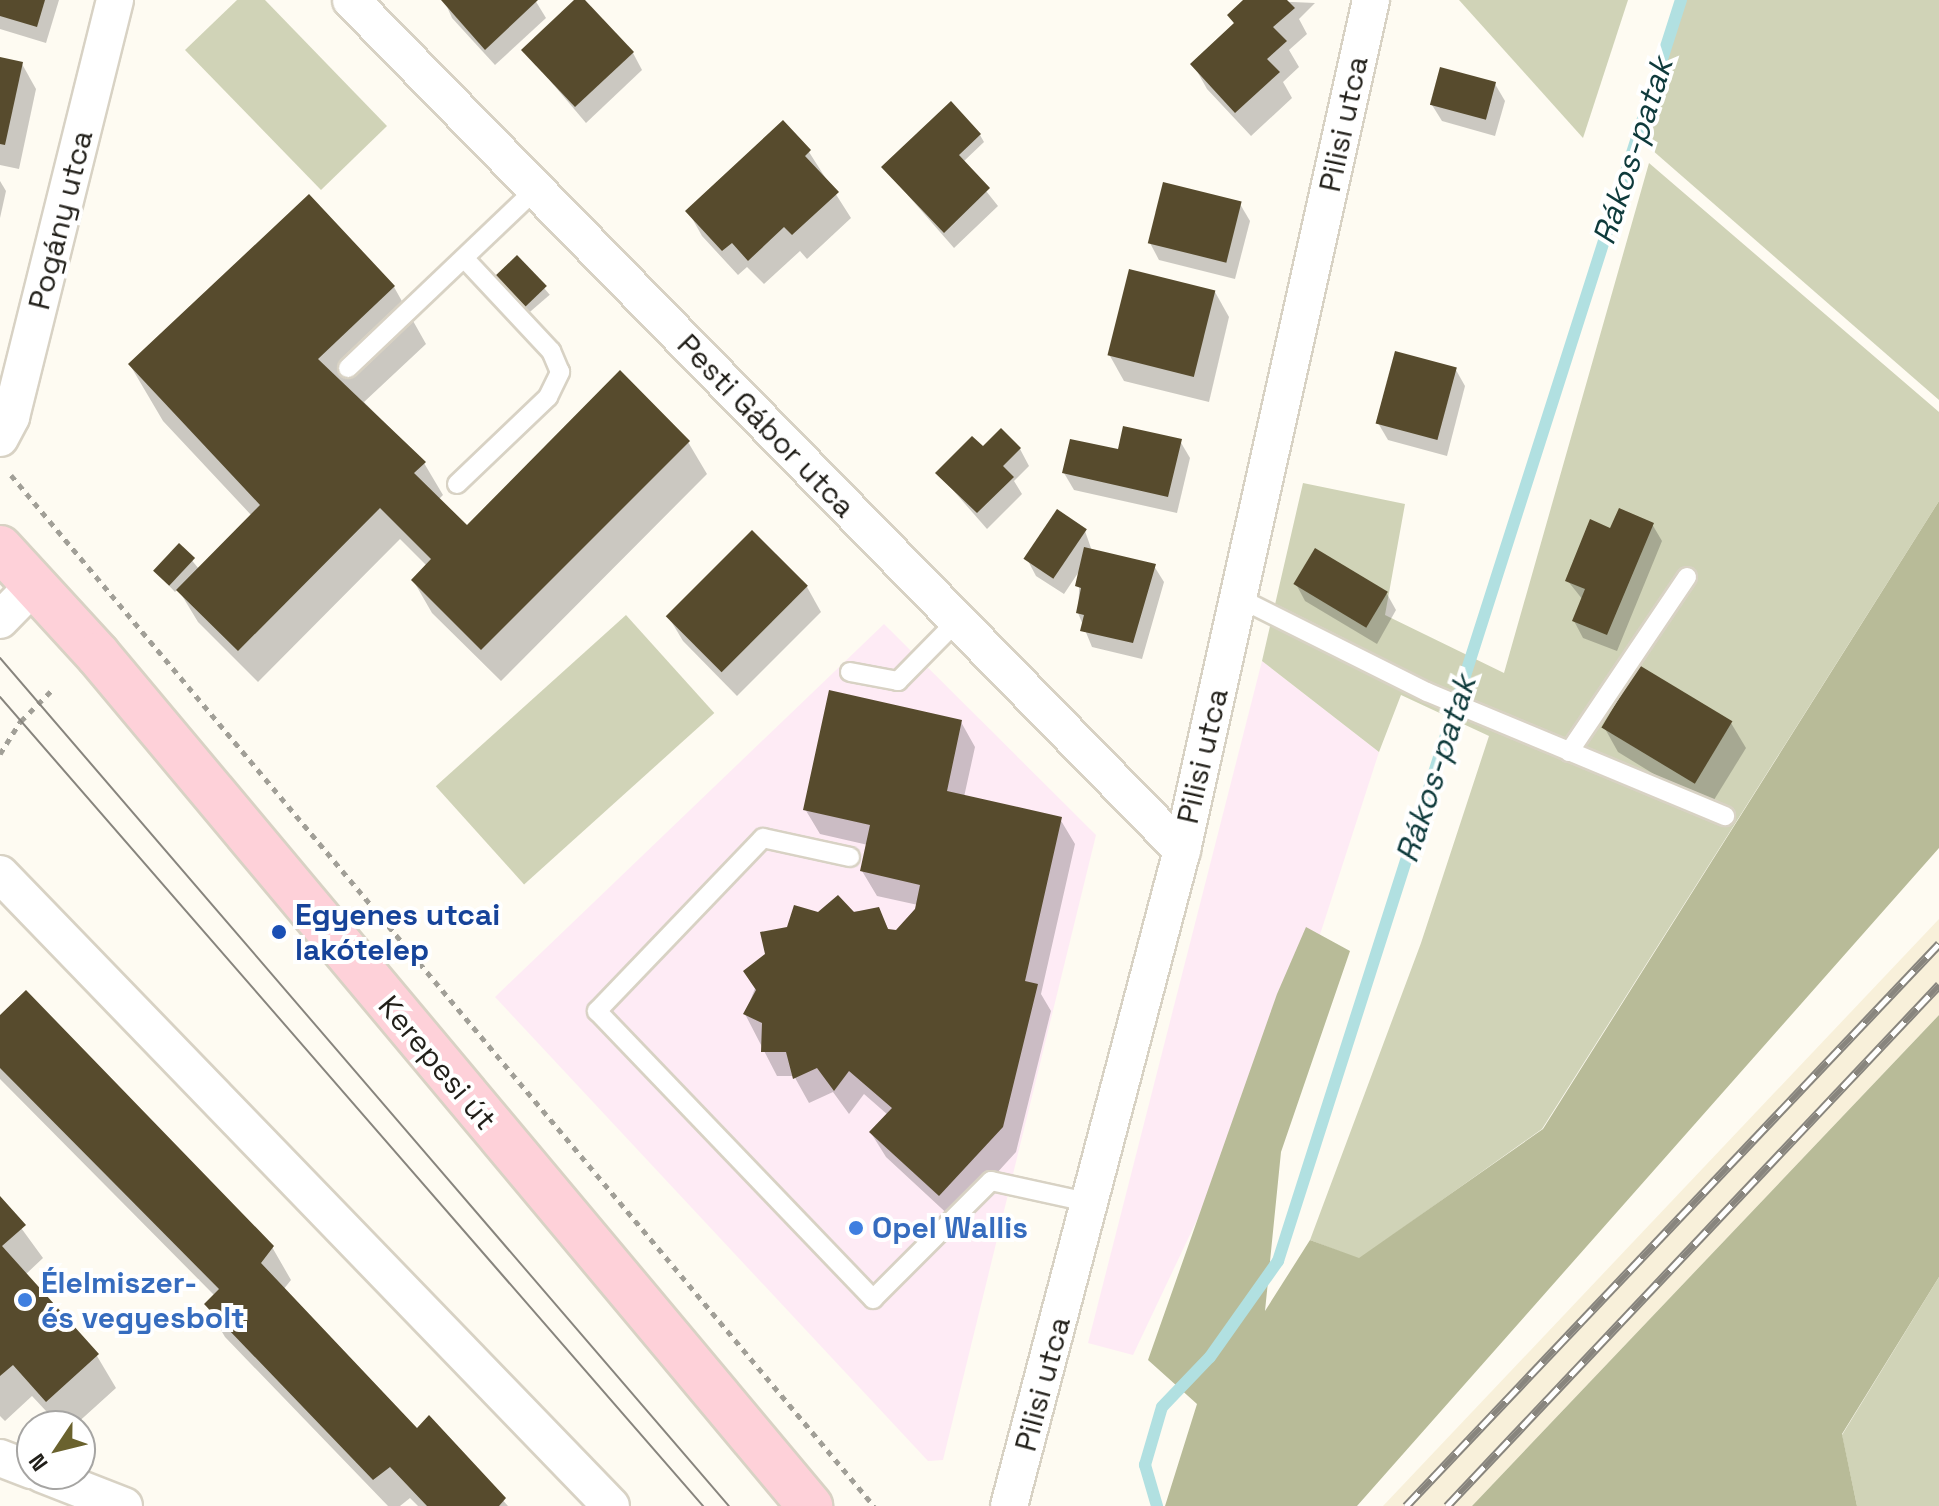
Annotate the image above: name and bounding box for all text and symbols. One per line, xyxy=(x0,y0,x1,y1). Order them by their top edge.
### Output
street label: Pilisi utca xyxy=(1312,53,1376,195)
water label: Rákos-patak xyxy=(1585,53,1681,249)
street label: Pogány utca xyxy=(21,127,101,313)
street label: Pesti Gábor utca xyxy=(670,327,862,525)
water label: Rákos-patak xyxy=(1388,671,1484,867)
street label: Pilisi utca xyxy=(1170,685,1236,827)
place label: Egyenes utcai lakótelep xyxy=(295,897,500,968)
marker: Egyenes utcai lakótelep xyxy=(270,923,288,941)
street label: Kerepesi út xyxy=(370,989,504,1137)
place label: Opel Wallis xyxy=(872,1210,1028,1246)
marker: Opel Wallis xyxy=(847,1219,865,1237)
place label: Élelmiszer- és vegyesbolt xyxy=(41,1265,245,1336)
marker: Élelmiszer- és vegyesbolt xyxy=(16,1291,34,1309)
street label: Pilisi utca xyxy=(1008,1313,1078,1455)
north arrow xyxy=(16,1410,96,1490)
text: N xyxy=(22,1449,54,1477)

